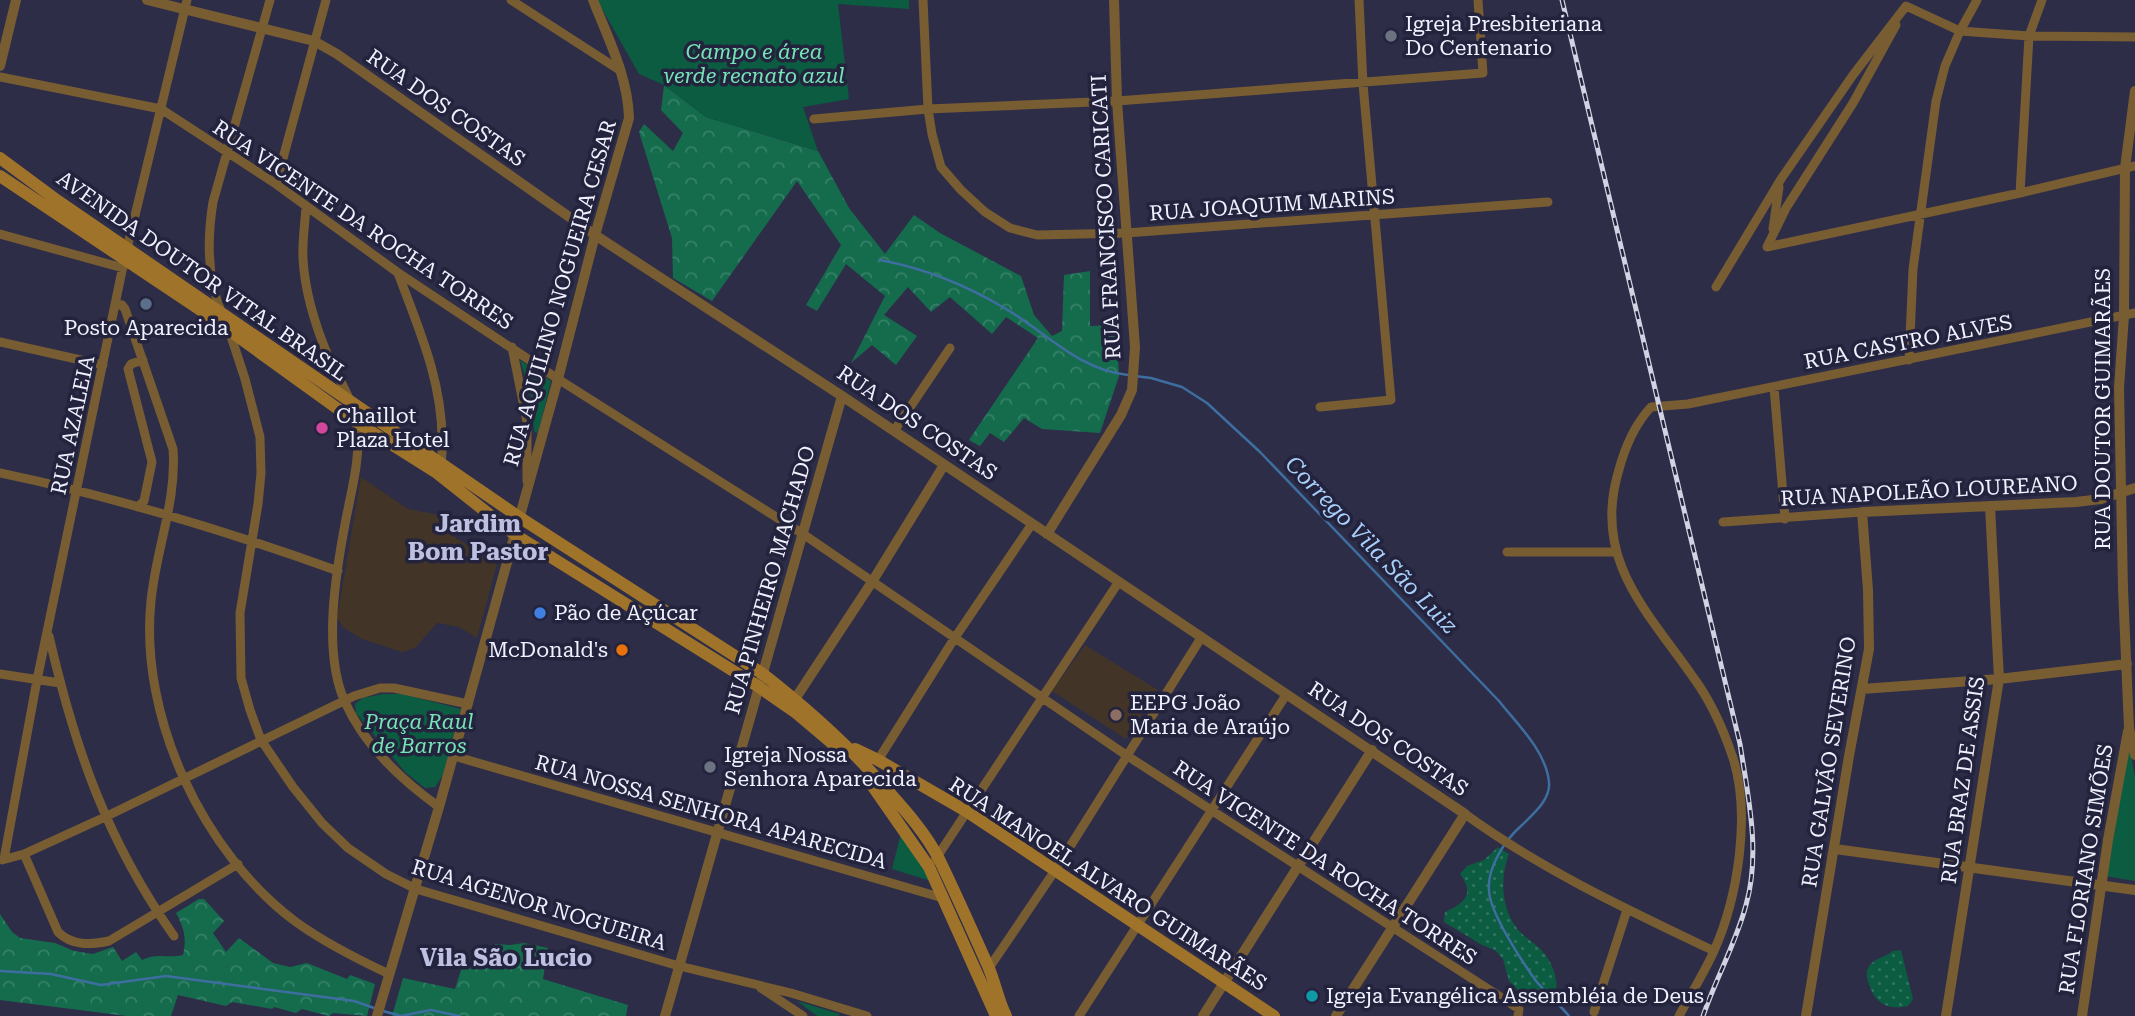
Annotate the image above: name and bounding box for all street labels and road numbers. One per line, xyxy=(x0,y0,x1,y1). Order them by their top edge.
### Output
street label: RUA DOS COSTAS xyxy=(362,44,530,172)
street label: RUA FRANCISCO CARICATI xyxy=(1087,74,1125,360)
street label: RUA VICENTE DA ROCHA TORRES xyxy=(208,115,518,335)
street label: RUA AQUILINO NOGUEIRA CESAR xyxy=(499,117,621,469)
street label: AVENIDA DOUTOR VITAL BRASIL xyxy=(52,166,352,386)
street label: RUA JOAQUIM MARINS xyxy=(1148,184,1396,226)
street label: RUA DOUTOR GUIMARÃES xyxy=(2090,268,2115,550)
street label: RUA CASTRO ALVES xyxy=(1802,310,2014,374)
street label: RUA AZALEIA xyxy=(47,353,100,497)
street label: RUA DOS COSTAS xyxy=(833,361,1001,485)
street label: RUA PINHEIRO MACHADO xyxy=(720,443,820,717)
street label: RUA NAPOLEÃO LOUREANO xyxy=(1780,470,2078,511)
street label: RUA GALVÃO SEVERINO xyxy=(1796,635,1861,889)
street label: RUA BRAZ DE ASSIS xyxy=(1937,675,1989,885)
street label: RUA DOS COSTAS xyxy=(1304,677,1472,801)
street label: RUA FLORIANO SIMÕES xyxy=(2053,742,2118,996)
street label: RUA NOSSA SENHORA APARECIDA xyxy=(532,750,890,874)
street label: RUA VICENTE DA ROCHA TORRES xyxy=(1169,756,1481,970)
street label: RUA MANOEL ALVARO GUIMARÃES xyxy=(945,771,1272,996)
street label: RUA AGENOR NOGUEIRA xyxy=(409,855,670,955)

